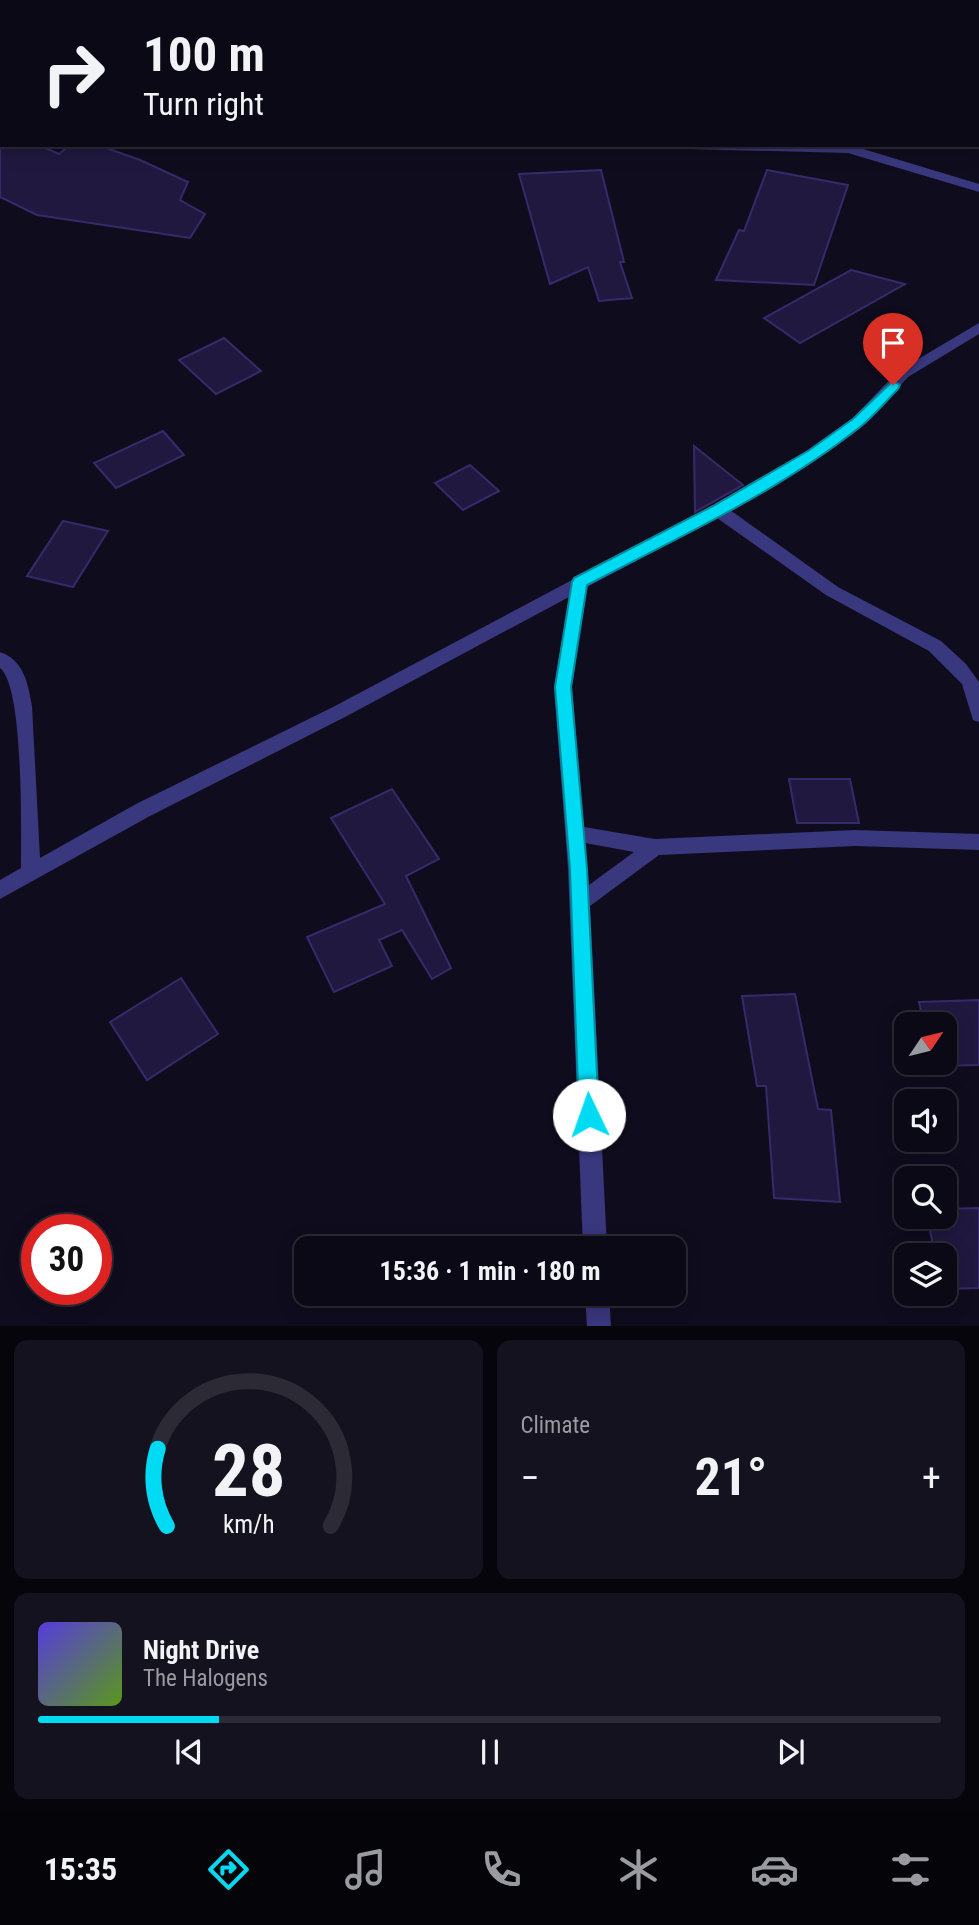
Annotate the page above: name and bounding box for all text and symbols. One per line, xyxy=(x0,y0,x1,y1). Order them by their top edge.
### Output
text: 100 m xyxy=(143,26,265,83)
icon: right xyxy=(28,28,119,119)
text: Turn right xyxy=(143,85,264,123)
pin xyxy=(863,313,923,385)
icon: arrive xyxy=(874,324,912,362)
north arrow xyxy=(894,1012,957,1074)
map controls xyxy=(894,1012,957,1306)
position arrow xyxy=(552,1078,626,1152)
button: sound xyxy=(894,1089,957,1152)
button: search xyxy=(894,1166,957,1229)
speed limit sign: 30 xyxy=(21,1214,112,1305)
button: layers xyxy=(894,1243,957,1306)
text: 15:36 · 1 min · 180 m xyxy=(380,1256,600,1286)
text: Climate xyxy=(521,1412,590,1439)
text: 28 xyxy=(211,1428,285,1514)
text: 21° xyxy=(694,1447,767,1508)
text: − xyxy=(521,1456,540,1500)
text: + xyxy=(922,1456,941,1500)
text: km/h xyxy=(223,1509,274,1538)
text: Night Drive xyxy=(143,1635,259,1665)
text: The Halogens xyxy=(143,1665,268,1692)
icon: previous xyxy=(170,1733,208,1771)
icon: pause xyxy=(471,1733,509,1771)
icon: next xyxy=(772,1733,810,1771)
icon: directions xyxy=(204,1845,253,1894)
icon: music xyxy=(341,1845,390,1894)
icon: phone xyxy=(477,1845,526,1894)
icon: climate xyxy=(614,1845,663,1894)
icon: car xyxy=(750,1845,799,1894)
icon: filters xyxy=(886,1845,935,1894)
text: 15:35 xyxy=(44,1850,117,1888)

